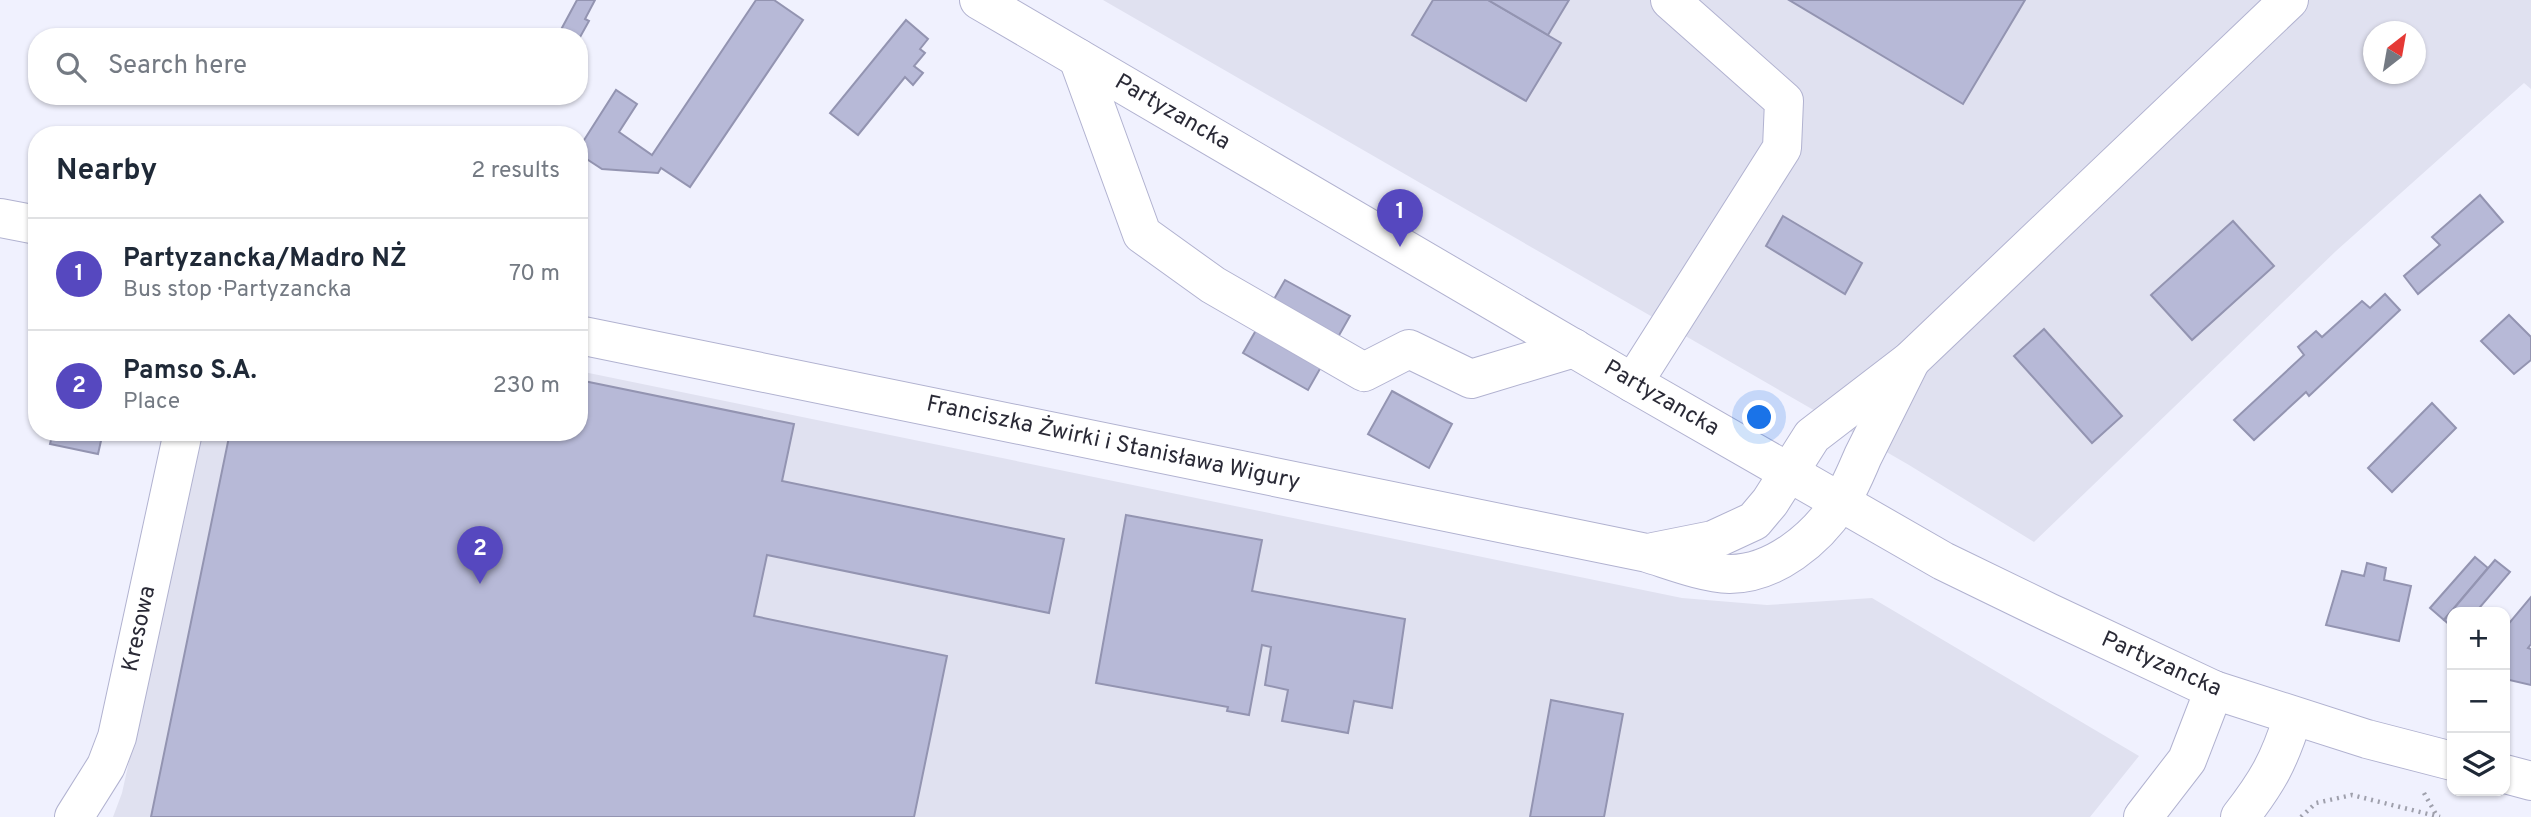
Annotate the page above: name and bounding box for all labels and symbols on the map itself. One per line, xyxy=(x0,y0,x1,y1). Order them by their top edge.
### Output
north arrow xyxy=(2363,21,2426,84)
street label: Partyzancka xyxy=(1109,68,1235,158)
pin: 1 xyxy=(1377,189,1423,247)
street label: Partyzancka xyxy=(1598,354,1724,444)
street label: Franciszka Żwirki i Stanisława Wigury xyxy=(924,389,1303,498)
your location xyxy=(1742,400,1776,434)
pin: 2 xyxy=(457,526,503,584)
street label: Kresowa xyxy=(117,583,163,675)
street label: Partyzancka xyxy=(2096,626,2226,704)

